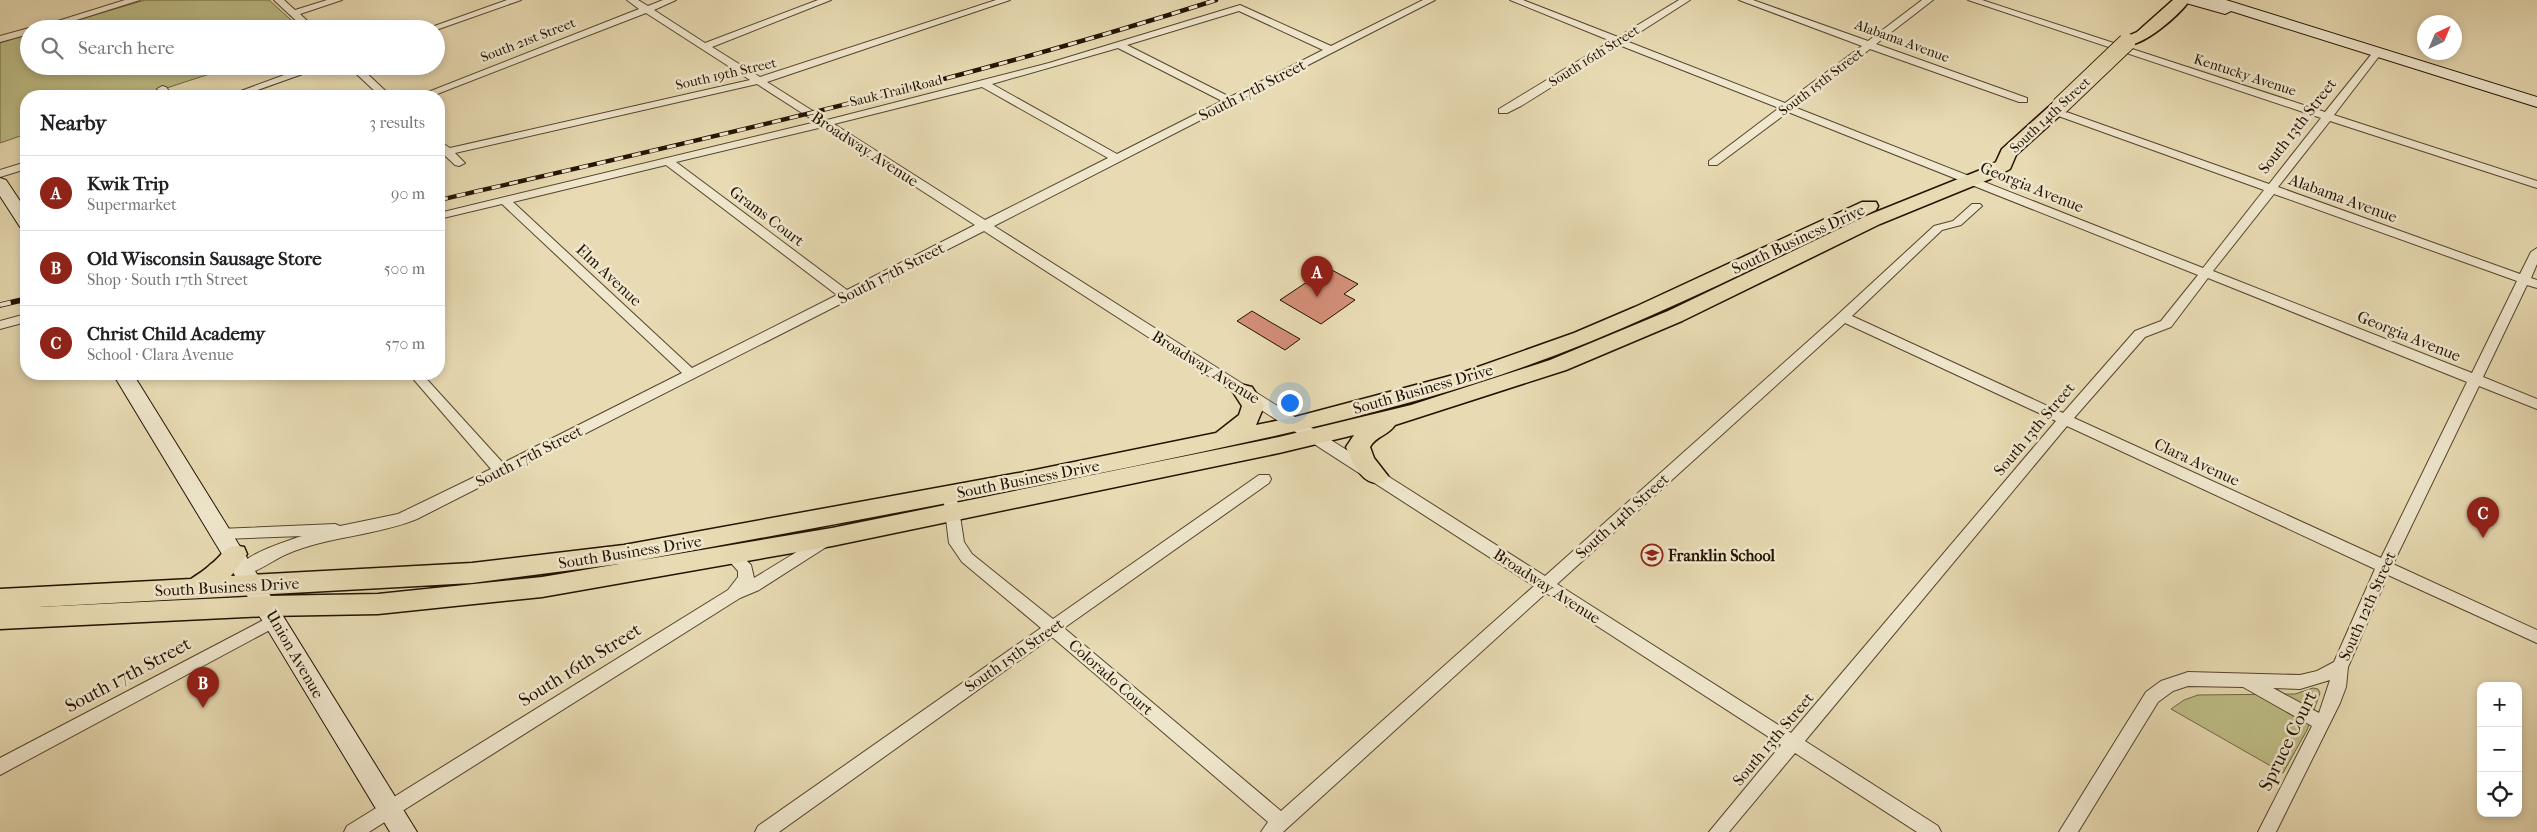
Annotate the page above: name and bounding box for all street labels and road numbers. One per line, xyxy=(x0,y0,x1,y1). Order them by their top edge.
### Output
street label: South 21st Street xyxy=(478,14,578,66)
street label: Alabama Avenue xyxy=(1851,16,1952,66)
street label: South 16th Street xyxy=(1546,21,1642,91)
street label: South 15th Street xyxy=(1775,45,1867,119)
street label: Kentucky Avenue xyxy=(2192,50,2298,100)
street label: South 19th Street xyxy=(674,54,778,94)
street label: South 17th Street xyxy=(1196,55,1309,125)
street label: Sauk Trail Road xyxy=(848,71,944,111)
street label: South 14th Street xyxy=(2006,73,2094,157)
street label: South 13th Street xyxy=(2254,74,2340,178)
street label: Broadway Avenue xyxy=(808,107,922,191)
street label: Georgia Avenue xyxy=(1978,158,2087,216)
street label: Alabama Avenue xyxy=(2285,169,2400,226)
street label: Grams Court xyxy=(726,182,808,250)
street label: South Business Drive xyxy=(1728,200,1868,278)
street label: South 17th Street xyxy=(835,238,948,308)
street label: Elm Avenue xyxy=(572,240,646,310)
street label: Georgia Avenue xyxy=(2355,307,2464,365)
street label: Broadway Avenue xyxy=(1149,326,1264,408)
street label: South Business Drive xyxy=(1351,360,1495,418)
street label: South 13th Street xyxy=(1989,378,2079,480)
street label: South 17th Street xyxy=(473,421,586,491)
street label: Clara Avenue xyxy=(2151,434,2243,490)
street label: South Business Drive xyxy=(955,456,1101,502)
street label: South 14th Street xyxy=(1571,469,1673,563)
street label: South Business Drive xyxy=(557,531,703,573)
street label: Broadway Avenue xyxy=(1490,544,1604,628)
street label: South 12th Street xyxy=(2334,548,2400,664)
street label: South Business Drive xyxy=(154,574,300,600)
street label: Union Avenue xyxy=(262,607,328,702)
street label: South 15th Street xyxy=(961,614,1067,696)
street label: South 16th Street xyxy=(515,618,645,711)
street label: South 17th Street xyxy=(61,633,195,717)
street label: Colorado Court xyxy=(1065,635,1157,719)
street label: Spruce Court xyxy=(2254,687,2322,795)
street label: South 13th Street xyxy=(1728,688,1818,790)

